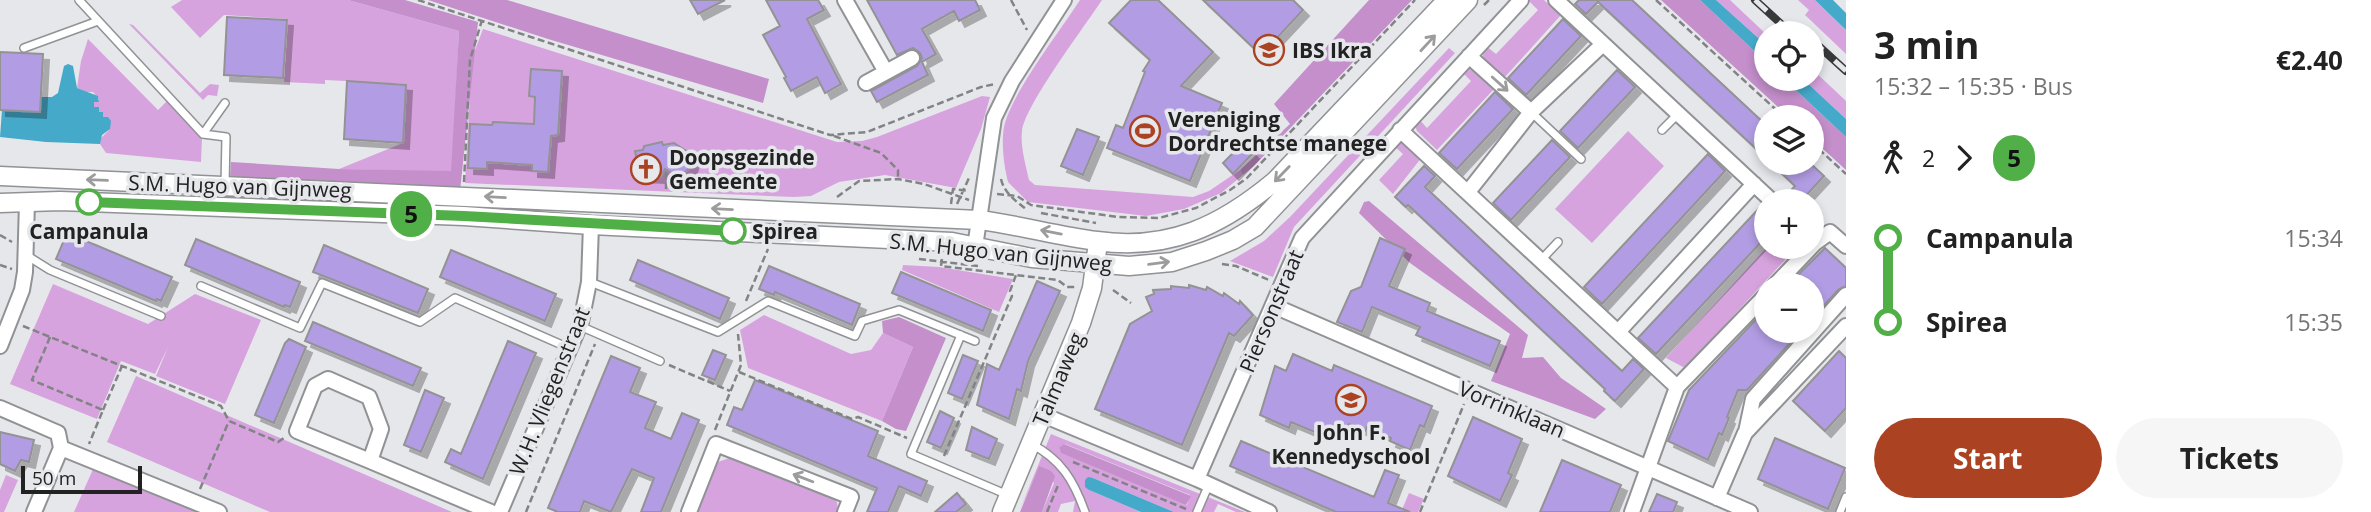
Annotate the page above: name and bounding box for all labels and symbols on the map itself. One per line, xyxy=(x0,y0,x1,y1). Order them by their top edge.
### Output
school or university icon: IBS Ikra xyxy=(1252,33,1286,67)
one-way arrow xyxy=(1420,35,1437,52)
place label: IBS Ikra xyxy=(1292,36,1372,64)
one-way arrow xyxy=(1491,76,1509,92)
place label: Vereniging Dordrechtse manege xyxy=(1168,105,1387,157)
sports icon: Vereniging Dordrechtse manege xyxy=(1128,114,1162,148)
place label: Doopsgezinde Gemeente xyxy=(669,143,815,195)
church icon: Doopsgezinde Gemeente xyxy=(629,152,663,186)
one-way arrow xyxy=(1274,165,1291,182)
street label: S.M. Hugo van Gijnweg xyxy=(128,168,352,204)
one-way arrow xyxy=(85,174,108,187)
marker: Campanula xyxy=(76,189,102,215)
line badge: 5 xyxy=(388,191,434,237)
one-way arrow xyxy=(484,191,507,204)
one-way arrow xyxy=(711,203,734,216)
place label: Campanula xyxy=(29,217,149,245)
place label: Spirea xyxy=(752,217,818,245)
marker: Spirea xyxy=(720,218,746,244)
one-way arrow xyxy=(1040,225,1063,239)
street label: S.M. Hugo van Gijnweg xyxy=(888,226,1114,278)
street label: Piersonstraat xyxy=(1233,245,1309,377)
one-way arrow xyxy=(1147,257,1169,270)
street label: W.H. Vliegenstraat xyxy=(502,303,596,479)
street label: Talmaweg xyxy=(1026,328,1090,430)
street label: Vorrinklaan xyxy=(1454,374,1570,444)
school or university icon: John F. Kennedyschool xyxy=(1334,383,1368,417)
place label: John F. Kennedyschool xyxy=(1271,418,1431,470)
scale bar xyxy=(21,463,142,495)
one-way arrow xyxy=(793,470,815,483)

